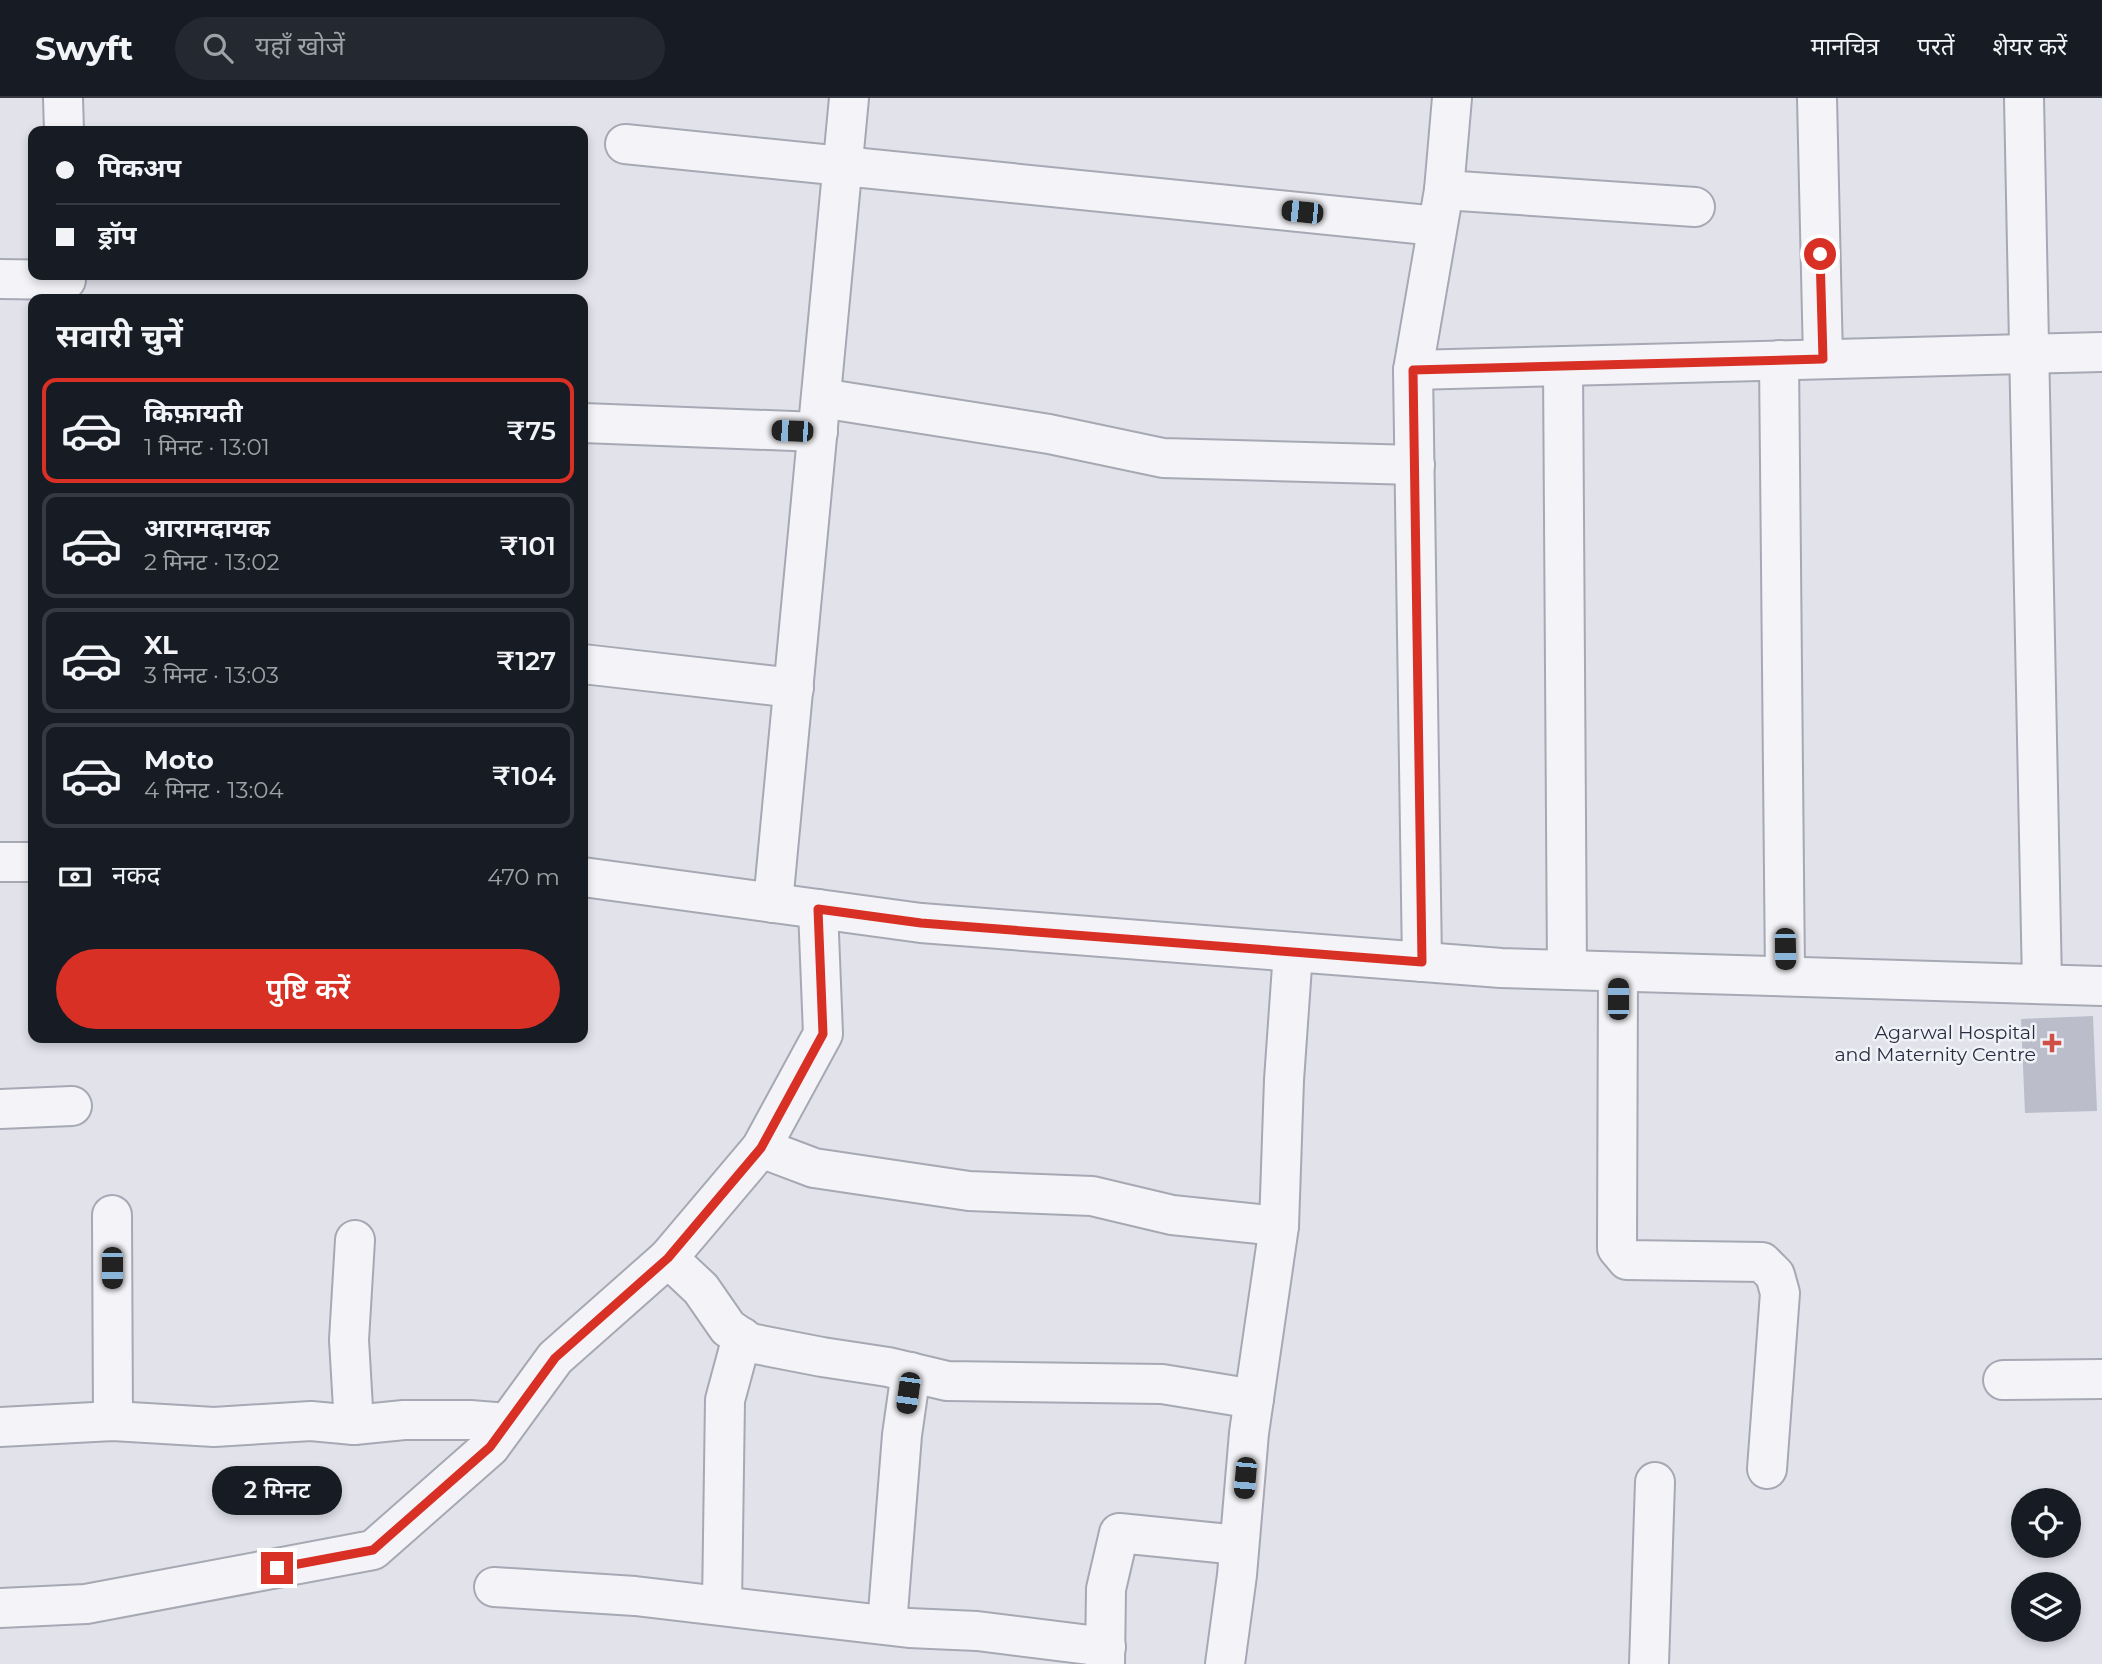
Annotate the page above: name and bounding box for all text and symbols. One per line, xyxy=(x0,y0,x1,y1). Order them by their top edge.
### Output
search box xyxy=(175,17,665,80)
text: Swyft xyxy=(35,28,133,68)
icon: search xyxy=(199,29,237,67)
text: यहाँ खोजें xyxy=(255,30,345,62)
text: मानचित्र xyxy=(1811,32,1879,61)
text: परतें xyxy=(1917,32,1954,61)
text: शेयर करें xyxy=(1992,32,2067,61)
text: पिकअप xyxy=(98,152,181,184)
car xyxy=(1281,199,1324,225)
text: ड्रॉप xyxy=(98,219,136,251)
route start xyxy=(1804,238,1836,270)
text: सवारी चुनें xyxy=(56,316,183,355)
text: किफ़ायती xyxy=(144,397,243,429)
icon: car xyxy=(60,399,123,462)
text: ₹75 xyxy=(507,415,556,447)
car xyxy=(771,420,814,442)
text: 1 मिनट · 13:01 xyxy=(144,433,270,461)
text: आरामदायक xyxy=(144,512,270,544)
icon: car xyxy=(60,514,123,577)
text: ₹101 xyxy=(500,530,556,562)
text: 2 मिनट · 13:02 xyxy=(144,548,279,576)
icon: car xyxy=(60,629,123,692)
text: XL xyxy=(144,629,178,661)
text: ₹127 xyxy=(496,645,556,677)
text: 3 मिनट · 13:03 xyxy=(144,661,279,689)
icon: car xyxy=(60,744,123,807)
text: Moto xyxy=(144,744,214,776)
text: ₹104 xyxy=(492,760,556,792)
text: 4 मिनट · 13:04 xyxy=(144,776,284,804)
icon: cash xyxy=(56,858,94,896)
text: नकद xyxy=(112,859,160,891)
text: 470 m xyxy=(487,863,560,891)
car xyxy=(1775,928,1796,970)
button: पुष्टि करें xyxy=(56,949,560,1029)
car xyxy=(1608,978,1629,1020)
place label: Agarwal Hospital and Maternity Centre xyxy=(1834,1021,2036,1066)
marker: Agarwal Hospital and Maternity Centre xyxy=(2042,1033,2062,1053)
car xyxy=(102,1247,123,1289)
car xyxy=(895,1371,922,1415)
car xyxy=(1233,1456,1258,1500)
callout: 2 मिनट xyxy=(212,1466,342,1516)
text: 2 मिनट xyxy=(244,1476,310,1504)
map controls xyxy=(2011,1488,2081,1642)
button: locate xyxy=(2011,1488,2081,1558)
route end xyxy=(261,1552,293,1584)
button: layers xyxy=(2011,1572,2081,1642)

